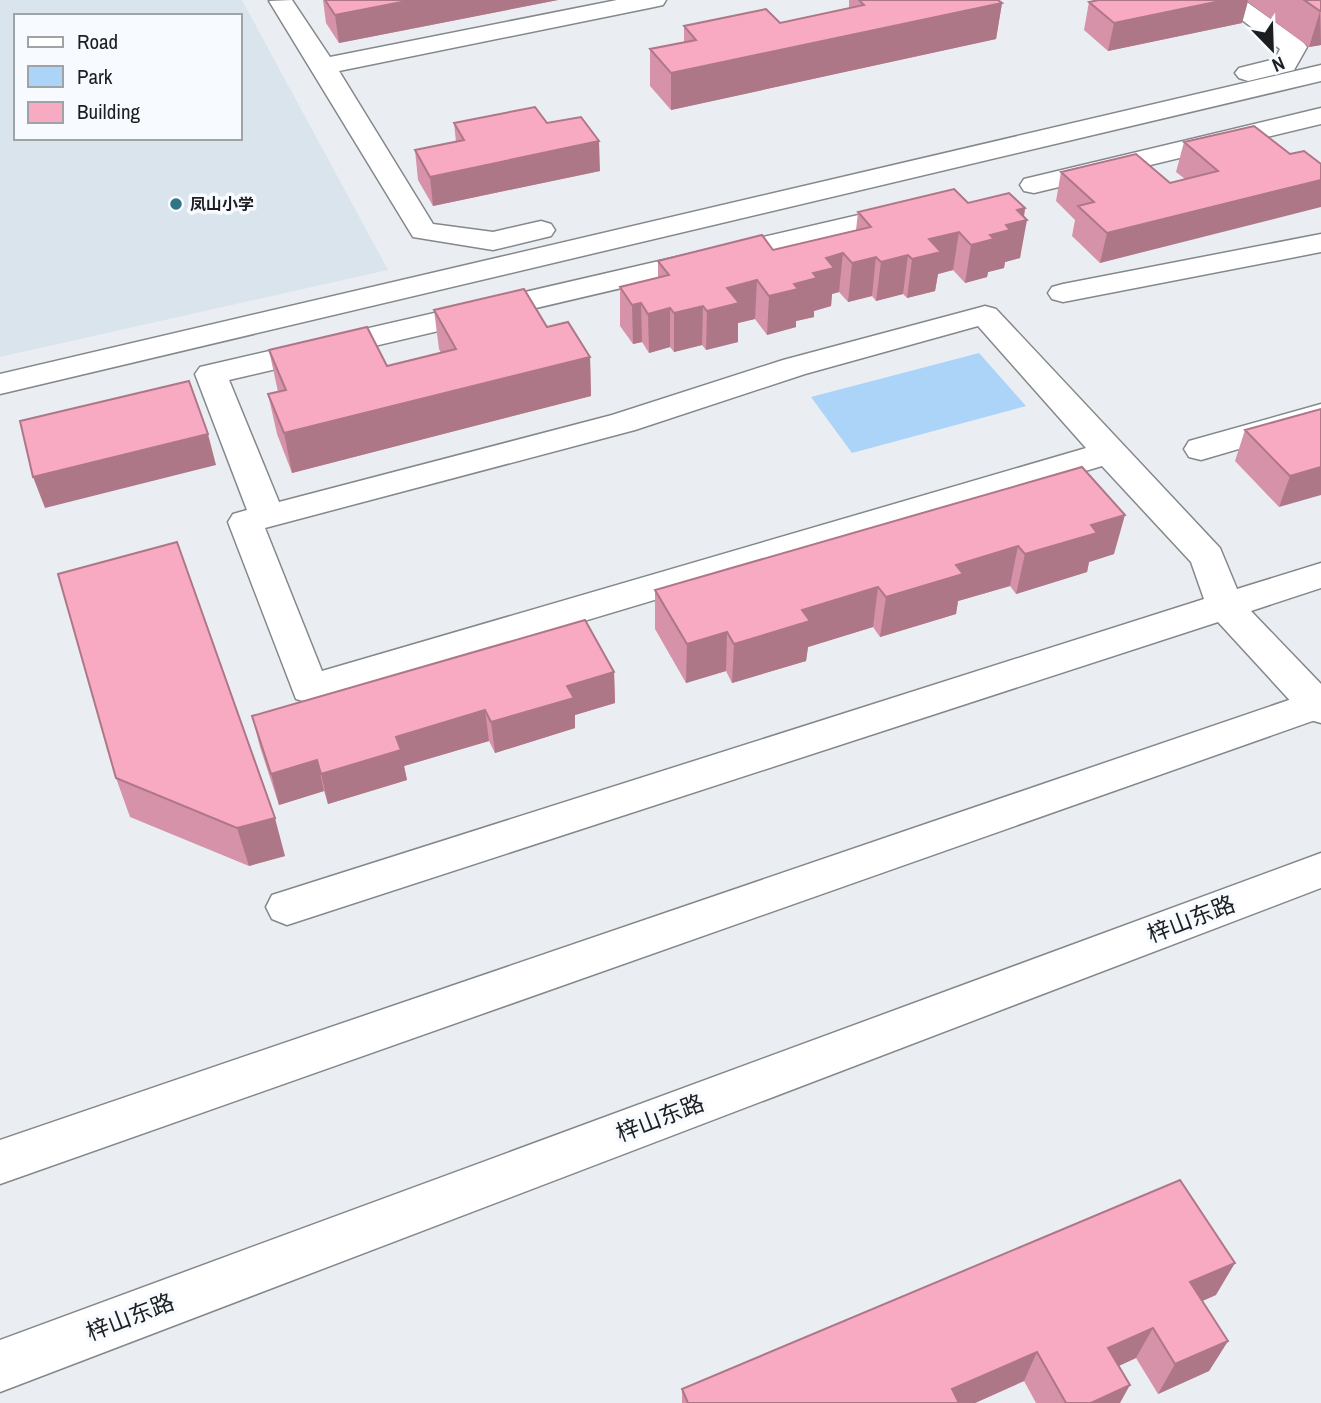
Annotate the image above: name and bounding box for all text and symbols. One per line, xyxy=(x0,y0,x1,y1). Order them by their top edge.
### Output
legend xyxy=(14,14,242,140)
north arrow xyxy=(1237,14,1307,84)
text: Road xyxy=(77,27,118,56)
text: N xyxy=(1268,50,1289,79)
text: Park xyxy=(77,62,113,91)
text: Building xyxy=(77,97,141,126)
place label: 凤山小学 xyxy=(190,193,254,215)
marker: 凤山小学 xyxy=(168,196,184,212)
street label: 梓山东路 xyxy=(1142,888,1239,949)
street label: 梓山东路 xyxy=(611,1087,708,1148)
street label: 梓山东路 xyxy=(81,1286,178,1347)

